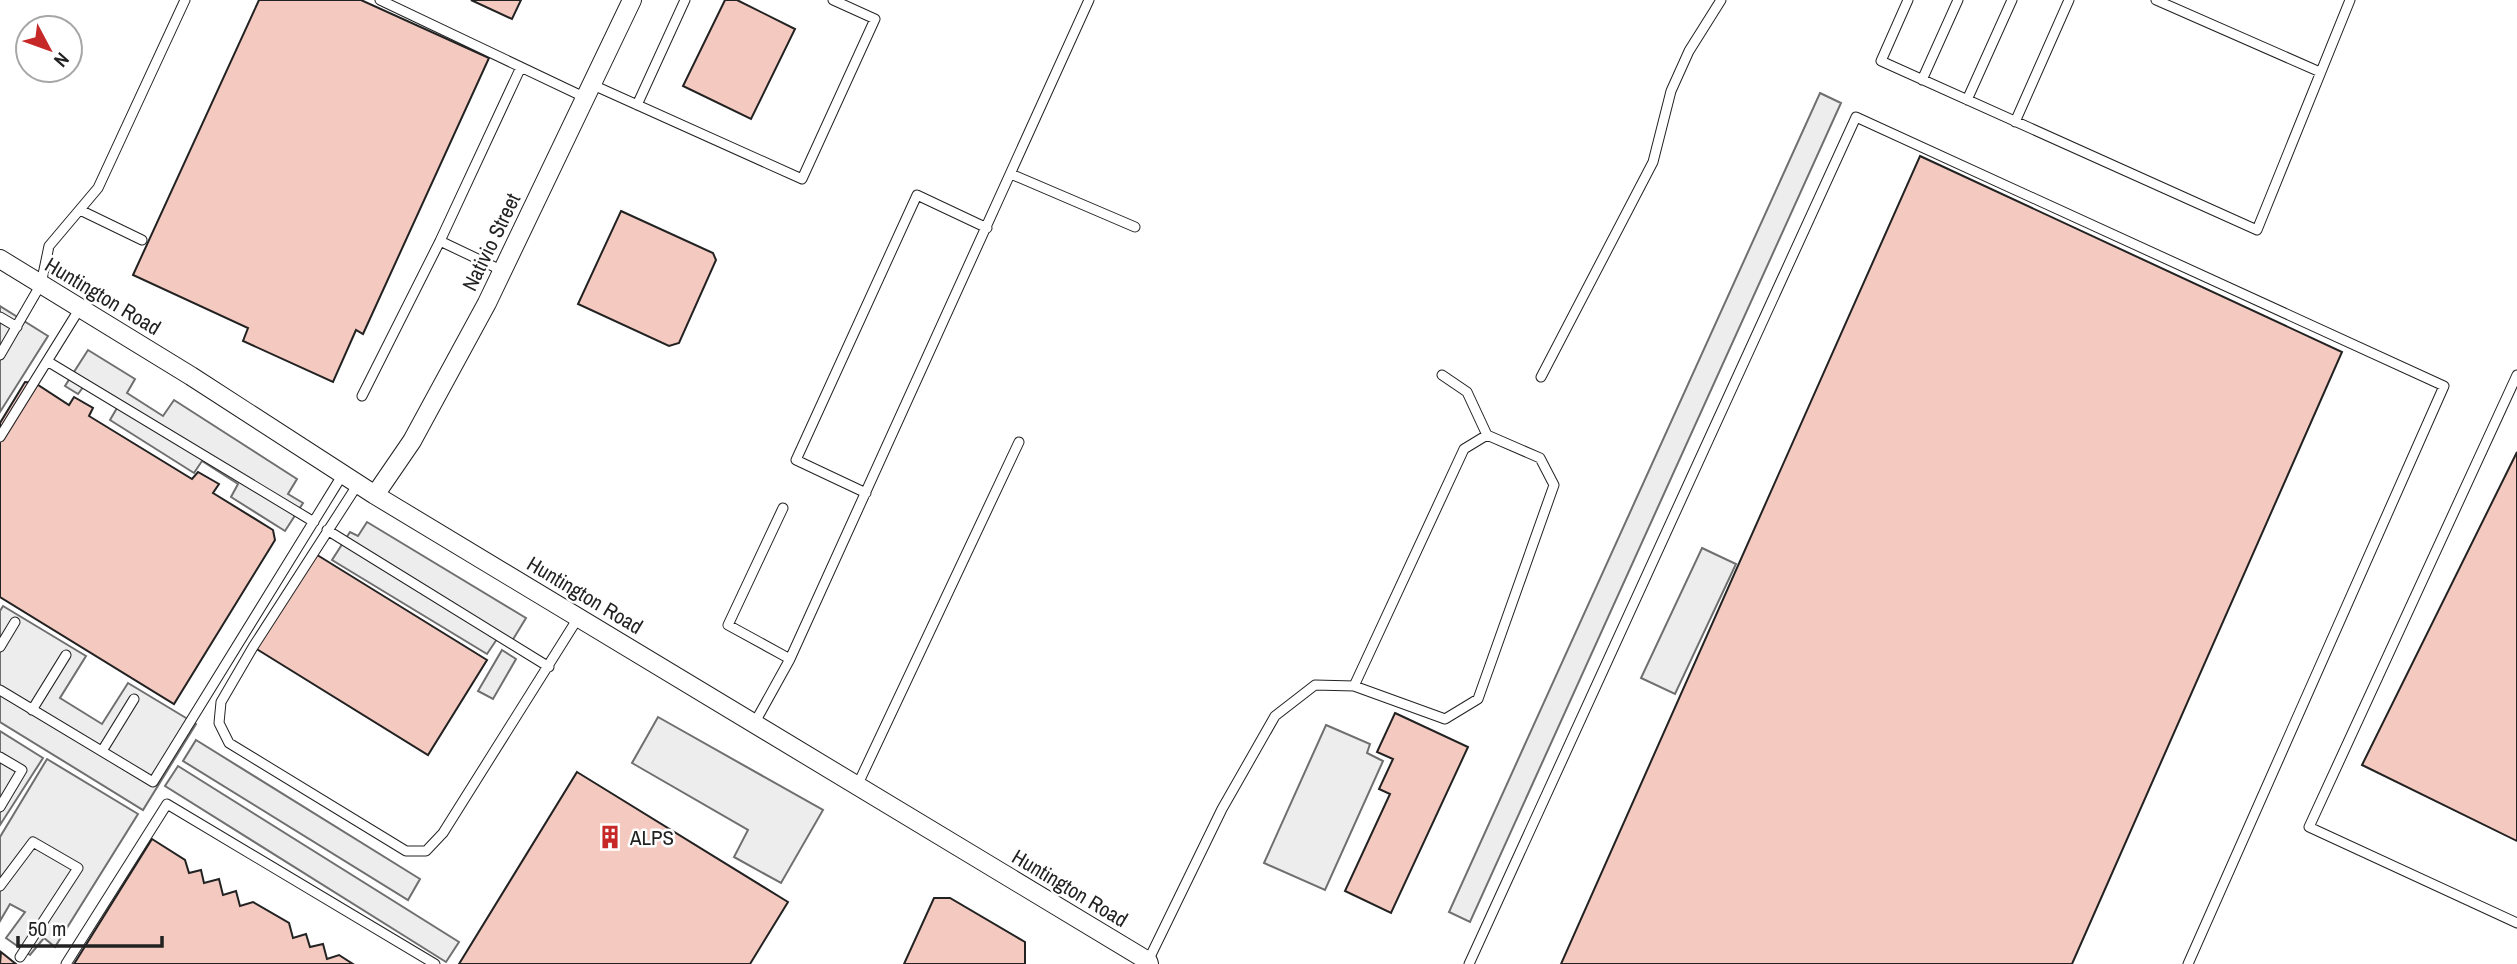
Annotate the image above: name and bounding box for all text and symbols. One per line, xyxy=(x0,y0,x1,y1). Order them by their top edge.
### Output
north arrow xyxy=(14,14,84,84)
text: N xyxy=(48,47,75,73)
street label: Nativio Street xyxy=(455,188,527,296)
street label: Huntington Road xyxy=(40,250,166,342)
street label: Huntington Road xyxy=(522,549,648,641)
building icon: ALPS xyxy=(596,823,624,851)
place label: ALPS xyxy=(629,823,674,852)
street label: Huntington Road xyxy=(1007,842,1133,934)
scale bar xyxy=(18,904,161,948)
text: 50 m xyxy=(28,914,66,943)

